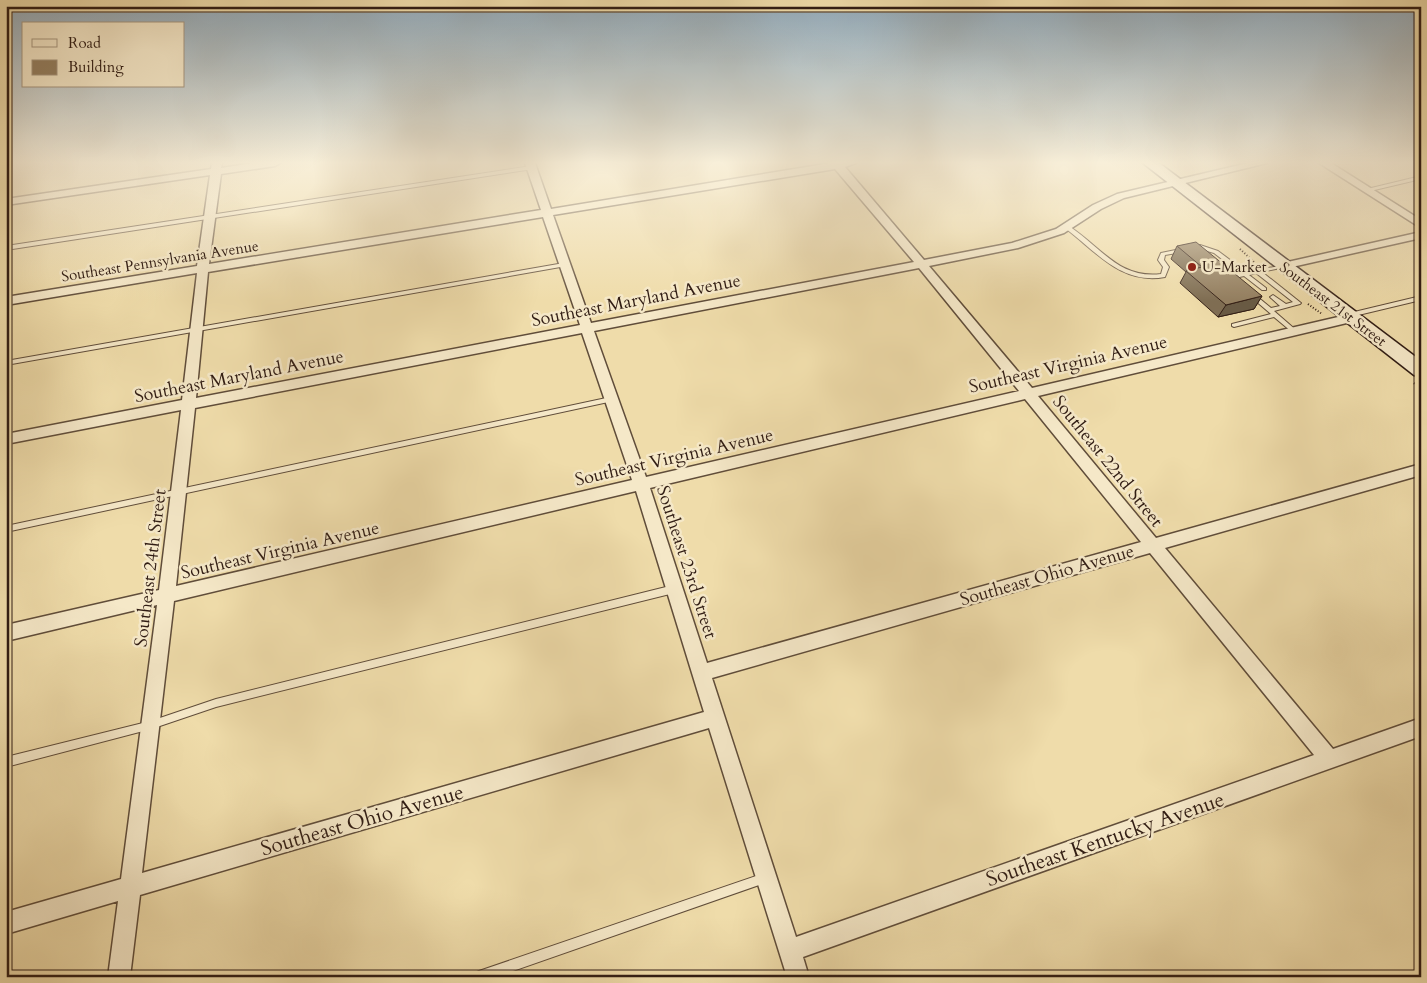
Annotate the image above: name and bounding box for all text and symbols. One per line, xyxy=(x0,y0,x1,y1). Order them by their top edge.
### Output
legend xyxy=(22,22,185,88)
text: Road xyxy=(68,33,101,53)
text: Building xyxy=(68,57,124,77)
street label: Southeast Pennsylvania Avenue xyxy=(60,236,260,286)
place label: U-Market xyxy=(1202,257,1267,277)
street label: Southeast 21st Street xyxy=(1275,257,1391,351)
marker: U-Market xyxy=(1186,261,1198,273)
street label: Southeast Maryland Avenue xyxy=(529,268,743,333)
street label: Southeast Virginia Avenue xyxy=(966,329,1170,399)
street label: Southeast Maryland Avenue xyxy=(132,344,346,409)
street label: Southeast 22nd Street xyxy=(1047,390,1169,533)
street label: Southeast Virginia Avenue xyxy=(572,422,776,492)
street label: Southeast 23rd Street xyxy=(650,482,723,642)
street label: Southeast 24th Street xyxy=(128,487,173,648)
street label: Southeast Virginia Avenue xyxy=(178,515,382,585)
street label: Southeast Ohio Avenue xyxy=(957,539,1137,612)
street label: Southeast Ohio Avenue xyxy=(257,778,467,863)
street label: Southeast Kentucky Avenue xyxy=(982,785,1228,894)

